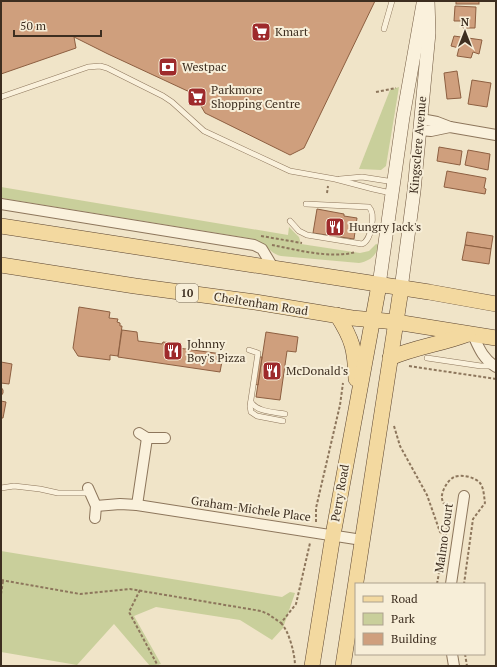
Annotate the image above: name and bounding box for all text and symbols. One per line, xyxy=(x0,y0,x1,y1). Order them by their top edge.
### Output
scale bar xyxy=(14,12,101,38)
north arrow xyxy=(445,12,485,52)
text: N xyxy=(461,15,470,29)
text: 50 m xyxy=(20,18,47,33)
supermarket icon: Kmart xyxy=(250,21,272,43)
place label: Kmart xyxy=(275,24,309,39)
bank icon: Westpac xyxy=(157,56,179,78)
place label: Westpac xyxy=(182,59,227,74)
place label: Parkmore Shopping Centre xyxy=(211,82,300,111)
supermarket icon: Parkmore Shopping Centre xyxy=(186,86,208,108)
street label: Kingsclere Avenue xyxy=(406,96,429,194)
restaurant icon: Hungry Jack's xyxy=(324,216,346,238)
place label: Hungry Jack's xyxy=(349,219,421,234)
road number: 10 xyxy=(176,284,198,302)
street label: Cheltenham Road xyxy=(213,289,310,318)
place label: Johnny Boy's Pizza xyxy=(187,336,246,365)
restaurant icon: Johnny Boy's Pizza xyxy=(162,340,184,362)
restaurant icon: McDonald's xyxy=(261,360,283,382)
place label: McDonald's xyxy=(286,363,348,378)
street label: Perry Road xyxy=(327,463,352,523)
street label: Graham-Michele Place xyxy=(190,493,312,524)
street label: Malmo Court xyxy=(431,502,456,574)
legend xyxy=(355,583,485,655)
text: Road xyxy=(391,591,418,606)
text: Park xyxy=(391,611,416,626)
text: Building xyxy=(391,631,437,646)

